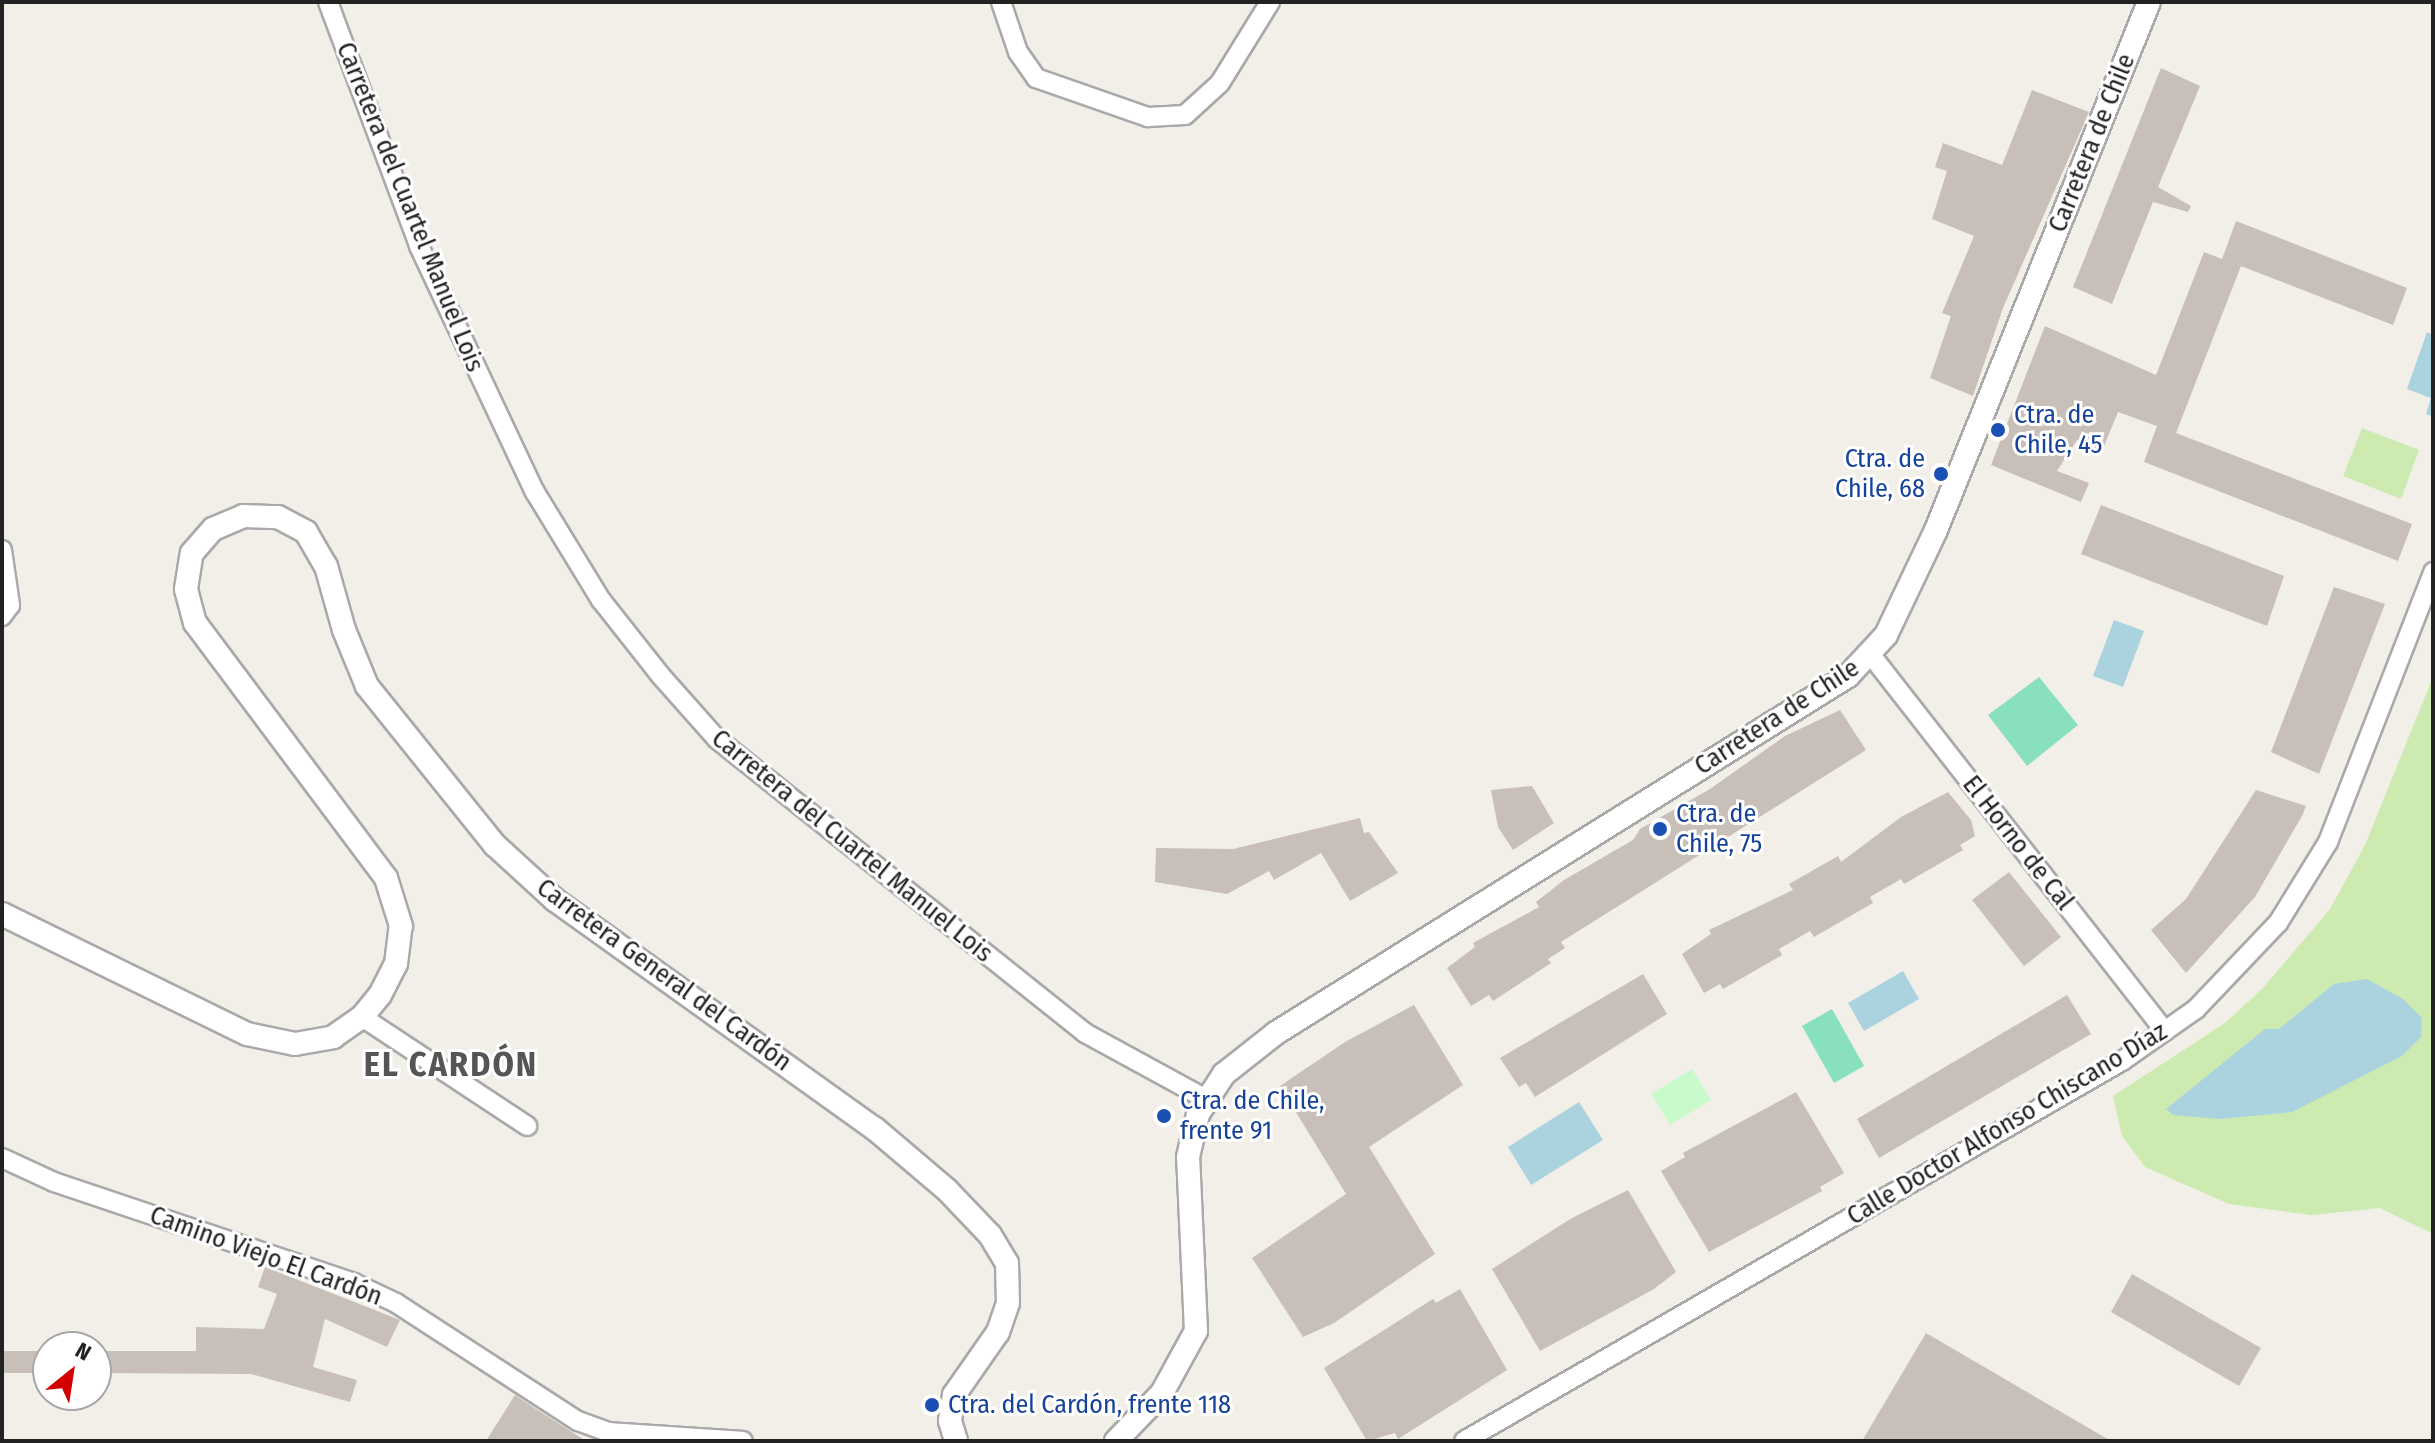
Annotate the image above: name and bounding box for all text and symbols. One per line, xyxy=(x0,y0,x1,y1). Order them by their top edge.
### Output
street label: Carretera del Cuartel Manuel Lois xyxy=(330,38,490,376)
street label: Carretera de Chile xyxy=(2042,49,2142,237)
place label: Ctra. de Chile, 45 xyxy=(2014,399,2102,460)
marker: Ctra. de Chile, 45 xyxy=(1989,421,2007,439)
place label: Ctra. de Chile, 68 xyxy=(1835,443,1925,504)
marker: Ctra. de Chile, 68 xyxy=(1932,465,1950,483)
street label: Carretera de Chile xyxy=(1689,652,1865,782)
street label: Carretera del Cuartel Manuel Lois xyxy=(705,723,999,969)
street label: El Horno de Cal xyxy=(1956,770,2080,916)
place label: Ctra. de Chile, 75 xyxy=(1676,798,1762,860)
marker: Ctra. de Chile, 75 xyxy=(1651,820,1669,838)
street label: Carretera General del Cardón xyxy=(531,872,797,1078)
street label: Calle Doctor Alfonso Chiscano Díaz xyxy=(1841,1016,2173,1232)
district label: EL CARDÓN xyxy=(364,1045,538,1085)
place label: Ctra. de Chile, frente 91 xyxy=(1180,1085,1324,1146)
marker: Ctra. de Chile, frente 91 xyxy=(1155,1107,1173,1125)
street label: Camino Viejo El Cardón xyxy=(146,1199,386,1313)
north arrow xyxy=(32,1331,112,1411)
text: N xyxy=(71,1337,96,1367)
place label: Ctra. del Cardón, frente 118 xyxy=(948,1389,1231,1421)
marker: Ctra. del Cardón, frente 118 xyxy=(923,1396,941,1414)

